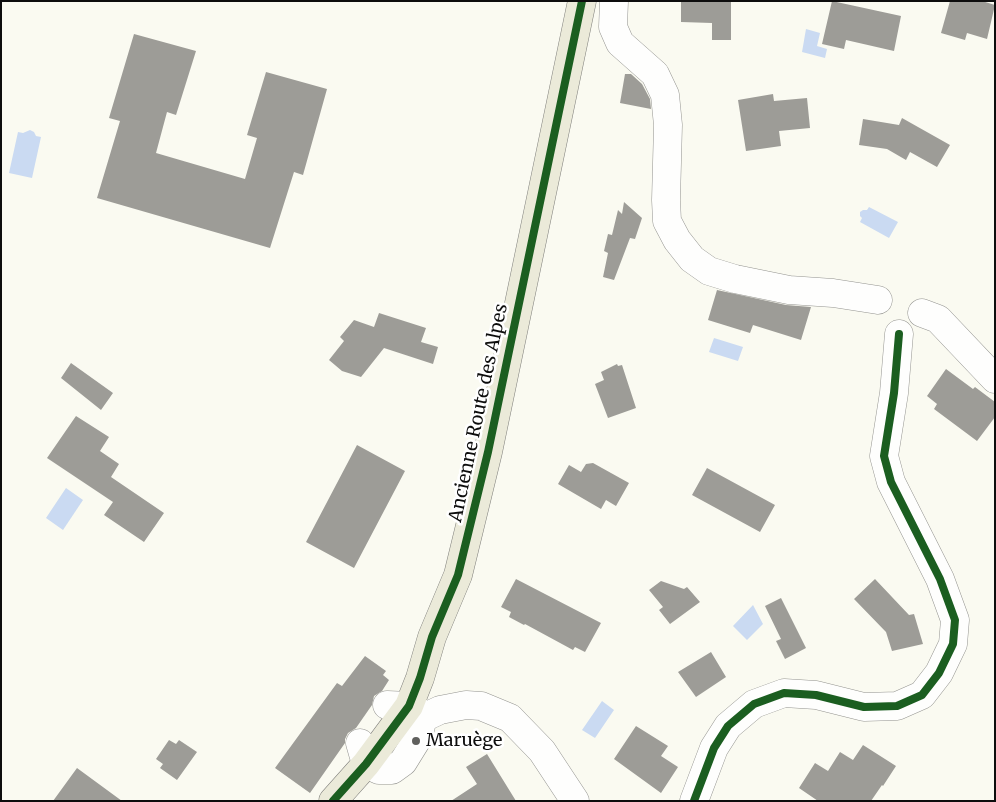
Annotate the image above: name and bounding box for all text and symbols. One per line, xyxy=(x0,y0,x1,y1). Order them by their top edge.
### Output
street label: Ancienne Route des Alpes xyxy=(445,302,513,524)
place label: Maruège xyxy=(426,730,502,752)
marker: Maruège xyxy=(410,735,422,747)

